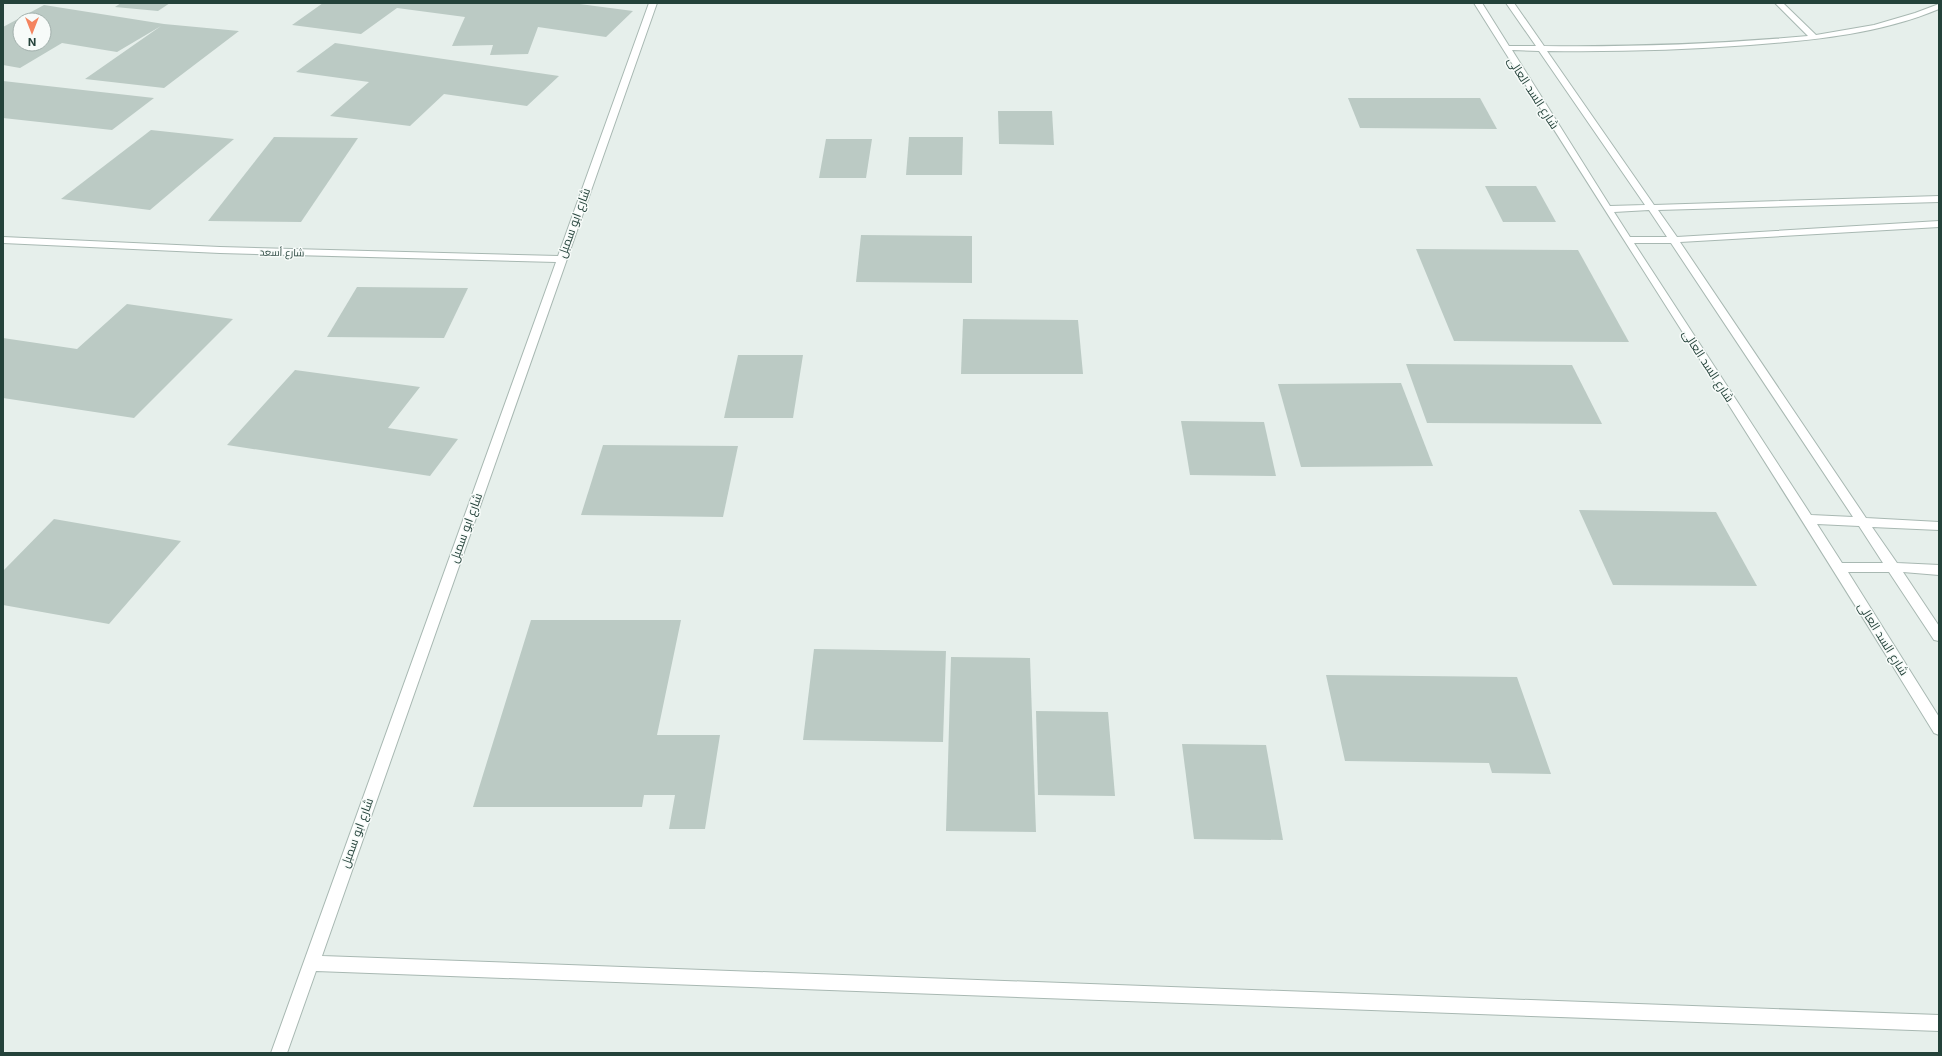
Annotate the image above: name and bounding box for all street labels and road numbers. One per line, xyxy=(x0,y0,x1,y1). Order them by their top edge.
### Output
street label: شارع السد العالى xyxy=(1504,54,1562,132)
street label: شارع ابو سمبل xyxy=(554,186,594,260)
street label: شارع أسعد xyxy=(259,246,305,259)
street label: شارع السد العالى xyxy=(1679,327,1737,405)
street label: شارع ابو سمبل xyxy=(446,491,486,565)
street label: شارع السد العالى xyxy=(1854,599,1912,679)
street label: شارع ابو سمبل xyxy=(337,796,377,870)

